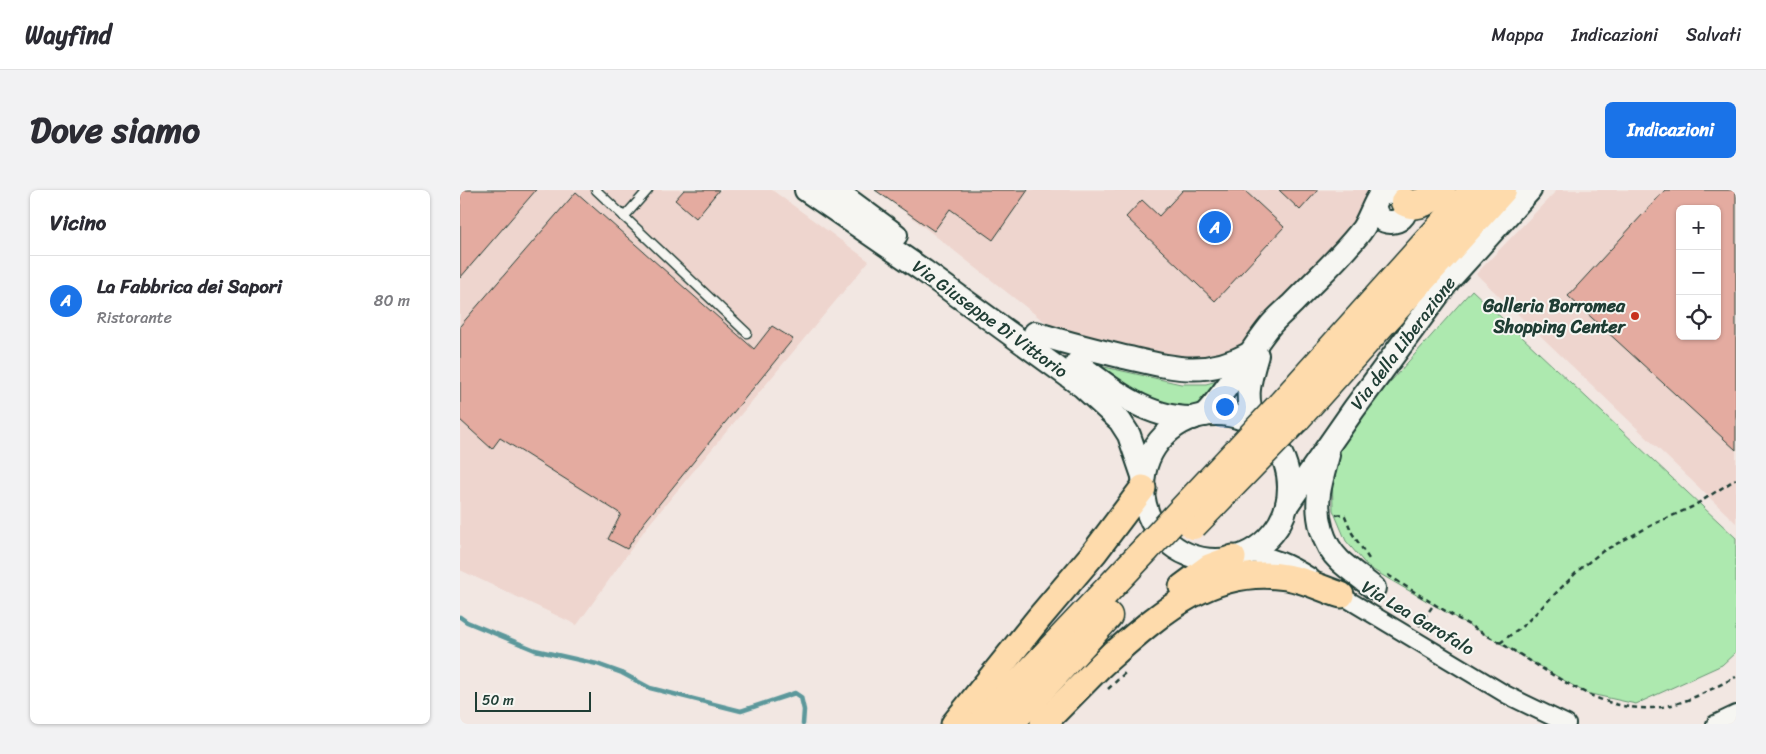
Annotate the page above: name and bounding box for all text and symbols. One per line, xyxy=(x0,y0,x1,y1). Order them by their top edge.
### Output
text: Wayfind xyxy=(25,14,111,56)
text: Mappa xyxy=(1491,19,1543,51)
text: Indicazioni xyxy=(1571,19,1658,51)
text: Salvati xyxy=(1686,19,1741,51)
text: Dove siamo xyxy=(30,99,200,161)
button: Indicazioni xyxy=(1605,102,1736,158)
text: Vicino xyxy=(50,204,106,242)
map controls xyxy=(1676,205,1721,340)
button: + xyxy=(1676,205,1721,250)
pin: A xyxy=(1199,208,1231,246)
button: − xyxy=(1676,250,1721,295)
street label: Via Giuseppe Di Vittorio xyxy=(905,251,1075,387)
street label: Via della Liberazione xyxy=(1342,269,1464,417)
text: La Fabbrica dei Sapori xyxy=(97,270,282,303)
text: A xyxy=(61,286,71,315)
text: 80 m xyxy=(374,286,410,315)
place label: Galleria Borromea Shopping Center xyxy=(1482,290,1627,343)
button: locate xyxy=(1676,295,1721,340)
text: Ristorante xyxy=(97,303,172,332)
marker: Galleria Borromea Shopping Center xyxy=(1629,310,1641,322)
your location xyxy=(1212,394,1238,420)
street label: Via Lea Garofalo xyxy=(1355,571,1481,665)
text: 50 m xyxy=(482,688,514,713)
scale bar xyxy=(475,689,591,712)

